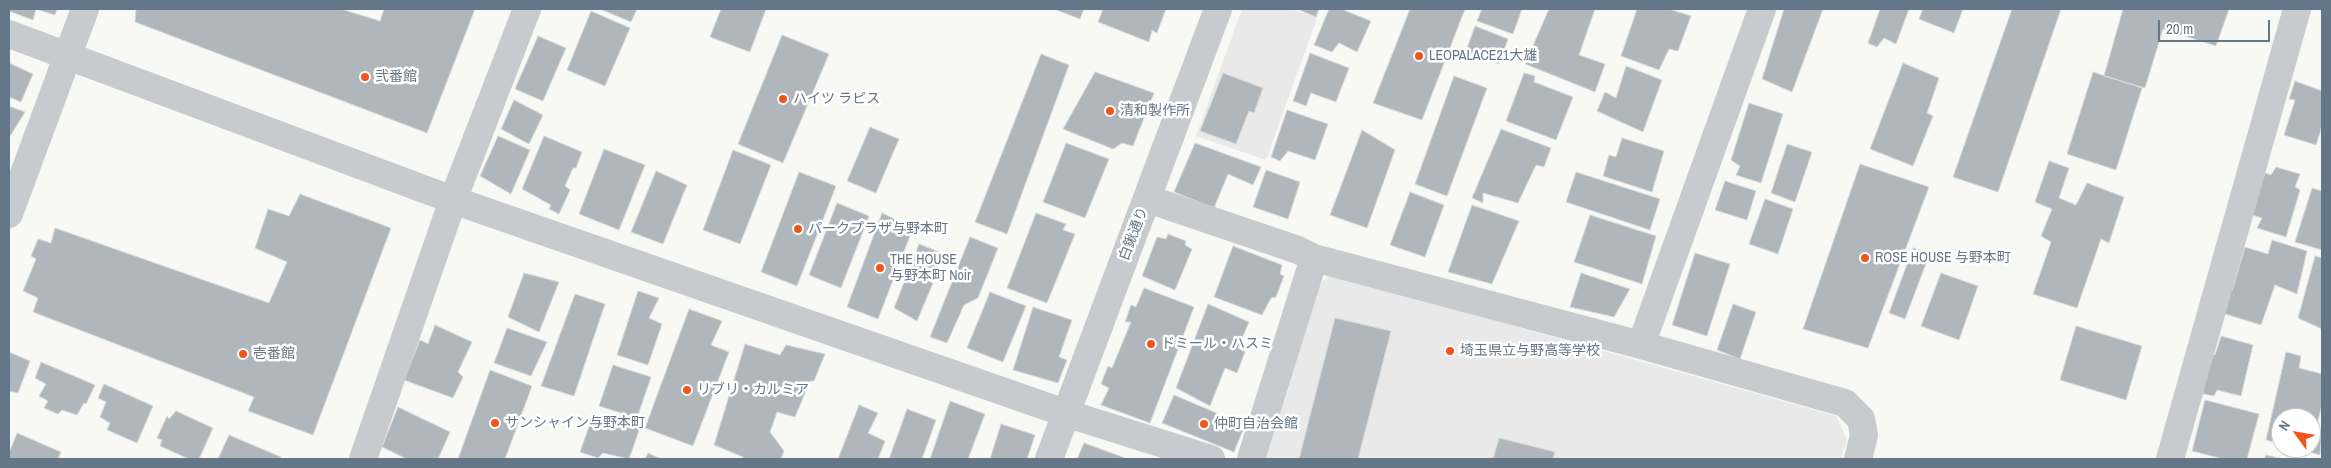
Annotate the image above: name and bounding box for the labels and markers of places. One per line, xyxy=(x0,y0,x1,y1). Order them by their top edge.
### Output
place label: LEOPALACE21大雄 xyxy=(1429,48,1537,64)
marker: LEOPALACE21大雄 xyxy=(1413,50,1425,62)
place label: 弐番館 xyxy=(375,69,417,85)
marker: 弐番館 xyxy=(359,71,371,83)
place label: ハイツ ラピス xyxy=(793,91,880,107)
marker: ハイツ ラピス xyxy=(777,93,789,105)
place label: 清和製作所 xyxy=(1120,103,1190,119)
marker: 清和製作所 xyxy=(1104,105,1116,117)
place label: パークプラザ与野本町 xyxy=(808,221,948,237)
marker: パークプラザ与野本町 xyxy=(792,223,804,235)
place label: ROSE HOUSE 与野本町 xyxy=(1875,250,2011,266)
place label: THE HOUSE 与野本町 Noir xyxy=(890,252,971,284)
marker: ROSE HOUSE 与野本町 xyxy=(1859,252,1871,264)
marker: THE HOUSE 与野本町 Noir xyxy=(874,262,886,274)
place label: ドミール・ハスミ xyxy=(1161,336,1273,352)
marker: ドミール・ハスミ xyxy=(1145,338,1157,350)
place label: 埼玉県立与野高等学校 xyxy=(1460,343,1600,359)
marker: 埼玉県立与野高等学校 xyxy=(1444,345,1456,357)
place label: 壱番館 xyxy=(253,346,295,362)
marker: 壱番館 xyxy=(237,348,249,360)
place label: リブリ・カルミア xyxy=(697,382,809,398)
marker: リブリ・カルミア xyxy=(681,384,693,396)
place label: サンシャイン与野本町 xyxy=(505,415,645,431)
place label: 仲町自治会館 xyxy=(1214,416,1298,432)
marker: サンシャイン与野本町 xyxy=(489,417,501,429)
marker: 仲町自治会館 xyxy=(1198,418,1210,430)

